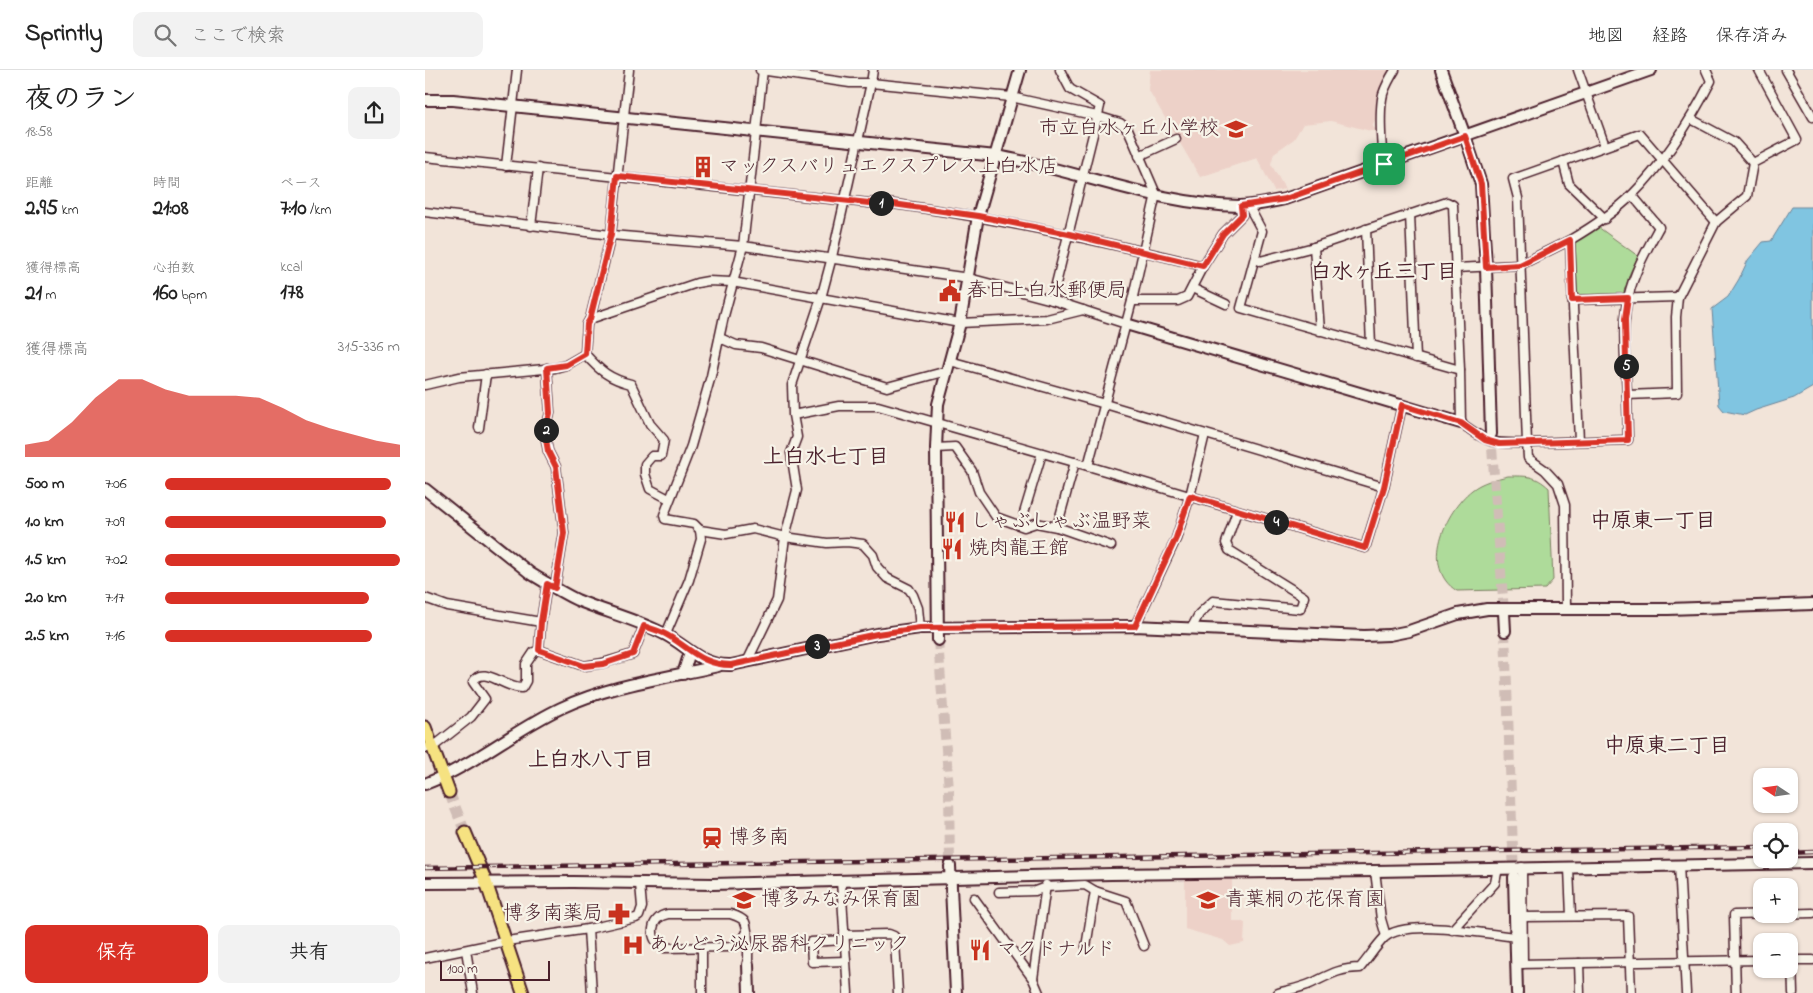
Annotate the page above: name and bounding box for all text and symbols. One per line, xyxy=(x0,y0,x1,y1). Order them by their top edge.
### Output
search box xyxy=(133,12,483,57)
text: Sprintly xyxy=(25,17,103,52)
icon: search xyxy=(151,21,179,49)
text: ここで検索 xyxy=(191,23,286,50)
text: 地図 xyxy=(1588,24,1624,50)
text: 経路 xyxy=(1652,24,1688,50)
text: 保存済み xyxy=(1716,24,1788,50)
text: 夜のラン xyxy=(25,80,137,121)
button: share xyxy=(348,87,400,139)
place label: 市立白水ヶ丘小学校 xyxy=(1039,115,1219,144)
school or university icon: 市立白水ヶ丘小学校 xyxy=(1223,116,1249,142)
text: 18:58 xyxy=(25,120,53,144)
pin xyxy=(1363,143,1405,185)
icon: arrive xyxy=(1370,150,1398,178)
place label: マックスバリュエクスプレス上白水店 xyxy=(719,153,1058,182)
building icon: マックスバリュエクスプレス上白水店 xyxy=(690,154,716,180)
text: 距離 xyxy=(25,173,53,194)
text: 時間 xyxy=(153,173,181,194)
text: ペース xyxy=(280,173,322,194)
pin: 1 xyxy=(869,190,893,216)
text: 1 xyxy=(879,193,884,214)
text: 2.95 xyxy=(25,194,58,224)
text: 21:08 xyxy=(153,194,189,224)
text: 7:10 xyxy=(280,194,307,224)
text: km xyxy=(58,200,79,221)
text: /km xyxy=(307,200,331,221)
text: kcal xyxy=(280,257,303,278)
text: 獲得標高 xyxy=(25,258,81,279)
text: 心拍数 xyxy=(153,258,195,279)
district label: 白水ヶ丘三丁目 xyxy=(1311,258,1458,288)
place label: 春日上白水郵便局 xyxy=(967,277,1127,306)
text: 178 xyxy=(280,278,304,308)
public building icon: 春日上白水郵便局 xyxy=(937,278,963,304)
text: 21 xyxy=(25,279,42,309)
text: 160 xyxy=(153,279,178,309)
text: m xyxy=(42,285,57,306)
text: bpm xyxy=(178,285,207,306)
text: 315–336 m xyxy=(338,335,400,359)
text: 獲得標高 xyxy=(25,338,89,362)
pin: 5 xyxy=(1613,354,1639,378)
text: 5 xyxy=(1622,356,1631,377)
pin: 2 xyxy=(533,418,559,442)
text: 2 xyxy=(543,420,550,441)
district label: 上白水七丁目 xyxy=(763,443,889,473)
text: 500 m xyxy=(25,472,64,496)
text: 7:06 xyxy=(105,472,127,496)
district label: 中原東一丁目 xyxy=(1590,507,1716,537)
place label: しゃぶしゃぶ温野菜 xyxy=(971,508,1151,537)
restaurant icon: しゃぶしゃぶ温野菜 xyxy=(942,509,968,535)
text: 1.0 km xyxy=(25,510,64,534)
text: 7:09 xyxy=(105,510,125,534)
pin: 4 xyxy=(1263,510,1289,534)
text: 4 xyxy=(1274,512,1279,533)
place label: 焼肉龍王館 xyxy=(969,535,1069,564)
restaurant icon: 焼肉龍王館 xyxy=(939,536,965,562)
text: 1.5 km xyxy=(25,548,66,572)
text: 7:02 xyxy=(105,548,128,572)
text: 2.0 km xyxy=(25,586,67,610)
text: 7:17 xyxy=(105,586,125,610)
text: 2.5 km xyxy=(25,624,69,648)
text: 7:16 xyxy=(105,624,125,648)
pin: 3 xyxy=(805,634,829,658)
text: 3 xyxy=(815,636,820,657)
district label: 中原東二丁目 xyxy=(1604,732,1730,762)
district label: 上白水八丁目 xyxy=(528,746,654,776)
north arrow xyxy=(1753,768,1797,812)
map controls xyxy=(1753,768,1798,978)
button: locate xyxy=(1753,823,1798,868)
place label: 博多南 xyxy=(729,824,789,853)
station icon: 博多南 xyxy=(699,825,725,851)
button: + xyxy=(1753,878,1798,923)
place label: 博多みなみ保育園 xyxy=(761,886,921,915)
place label: 青葉桐の花保育園 xyxy=(1225,886,1385,915)
school or university icon: 博多みなみ保育園 xyxy=(731,887,757,913)
school or university icon: 青葉桐の花保育園 xyxy=(1195,887,1221,913)
place label: 博多南薬局 xyxy=(503,900,603,929)
pharmacy icon: 博多南薬局 xyxy=(606,901,632,927)
button: 保存 xyxy=(25,925,208,983)
button: 共有 xyxy=(218,925,400,983)
place label: あんどう泌尿器科クリニック xyxy=(649,931,909,960)
hospital icon: あんどう泌尿器科クリニック xyxy=(620,932,646,958)
button: − xyxy=(1753,933,1798,978)
place label: マクドナルド xyxy=(997,936,1115,965)
restaurant icon: マクドナルド xyxy=(967,937,993,963)
scale bar xyxy=(440,958,550,981)
text: 100 m xyxy=(447,959,478,980)

